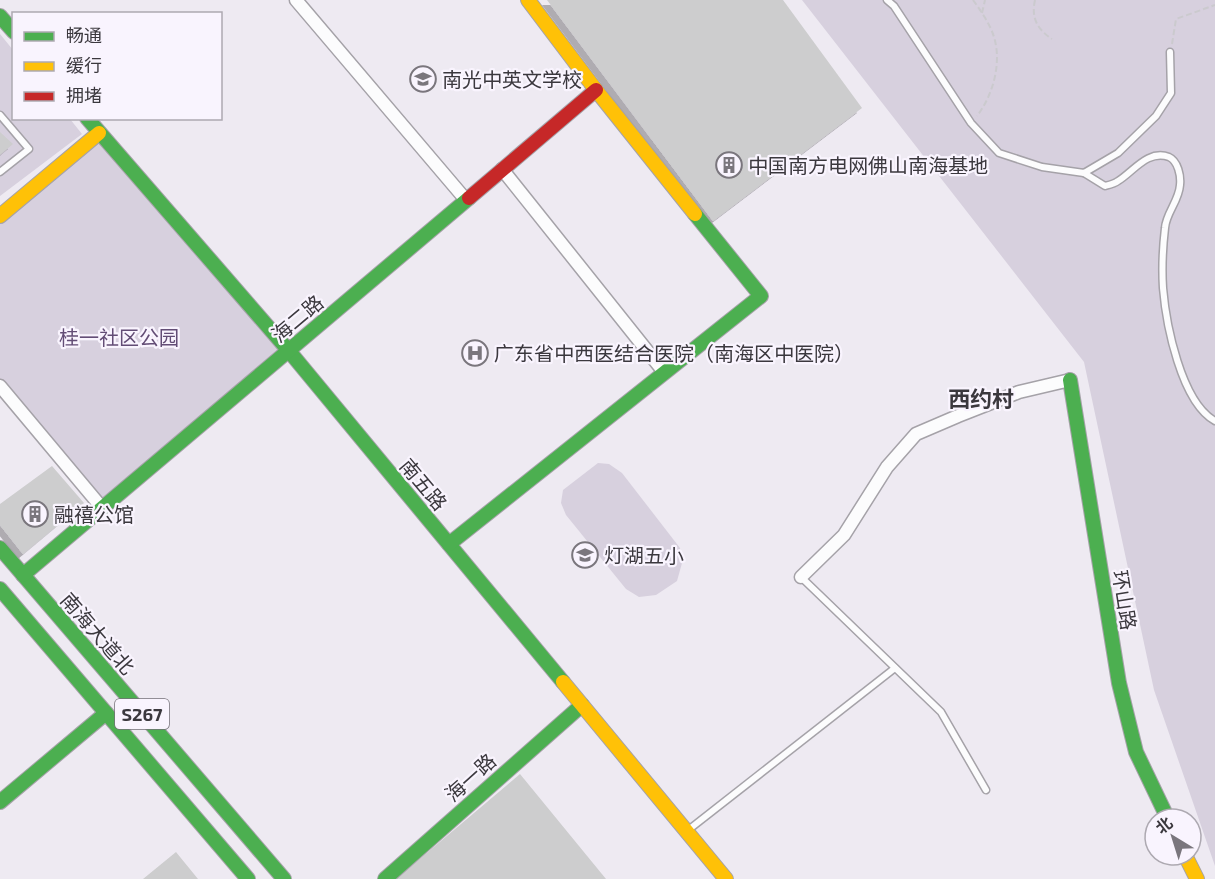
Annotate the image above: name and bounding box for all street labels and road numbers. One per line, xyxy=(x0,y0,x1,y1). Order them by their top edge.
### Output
street label: 海二路 xyxy=(266,290,328,346)
street label: 南五路 xyxy=(396,453,452,515)
street label: 环山路 xyxy=(1108,568,1142,632)
street label: 南海大道北 xyxy=(56,587,140,679)
road number: S267 xyxy=(115,699,169,729)
street label: 海一路 xyxy=(440,748,500,806)

